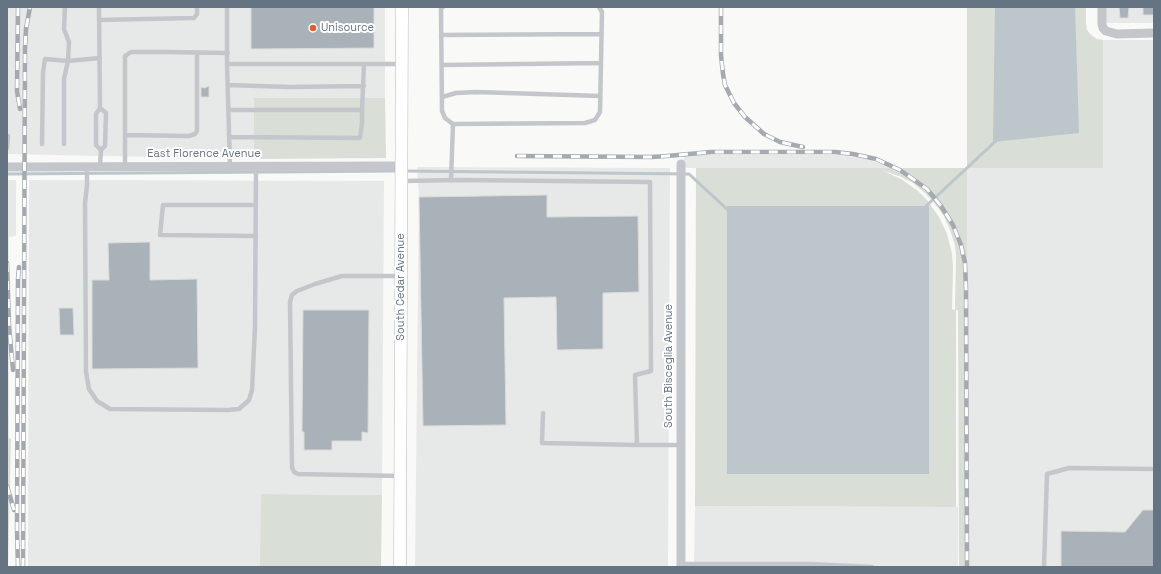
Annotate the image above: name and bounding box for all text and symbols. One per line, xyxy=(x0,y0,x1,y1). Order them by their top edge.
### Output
place label: Unisource xyxy=(321,21,374,35)
marker: Unisource xyxy=(308,23,318,33)
street label: East Florence Avenue xyxy=(147,147,261,161)
street label: South Cedar Avenue xyxy=(394,233,408,341)
street label: South Bisceglia Avenue xyxy=(662,304,676,428)

